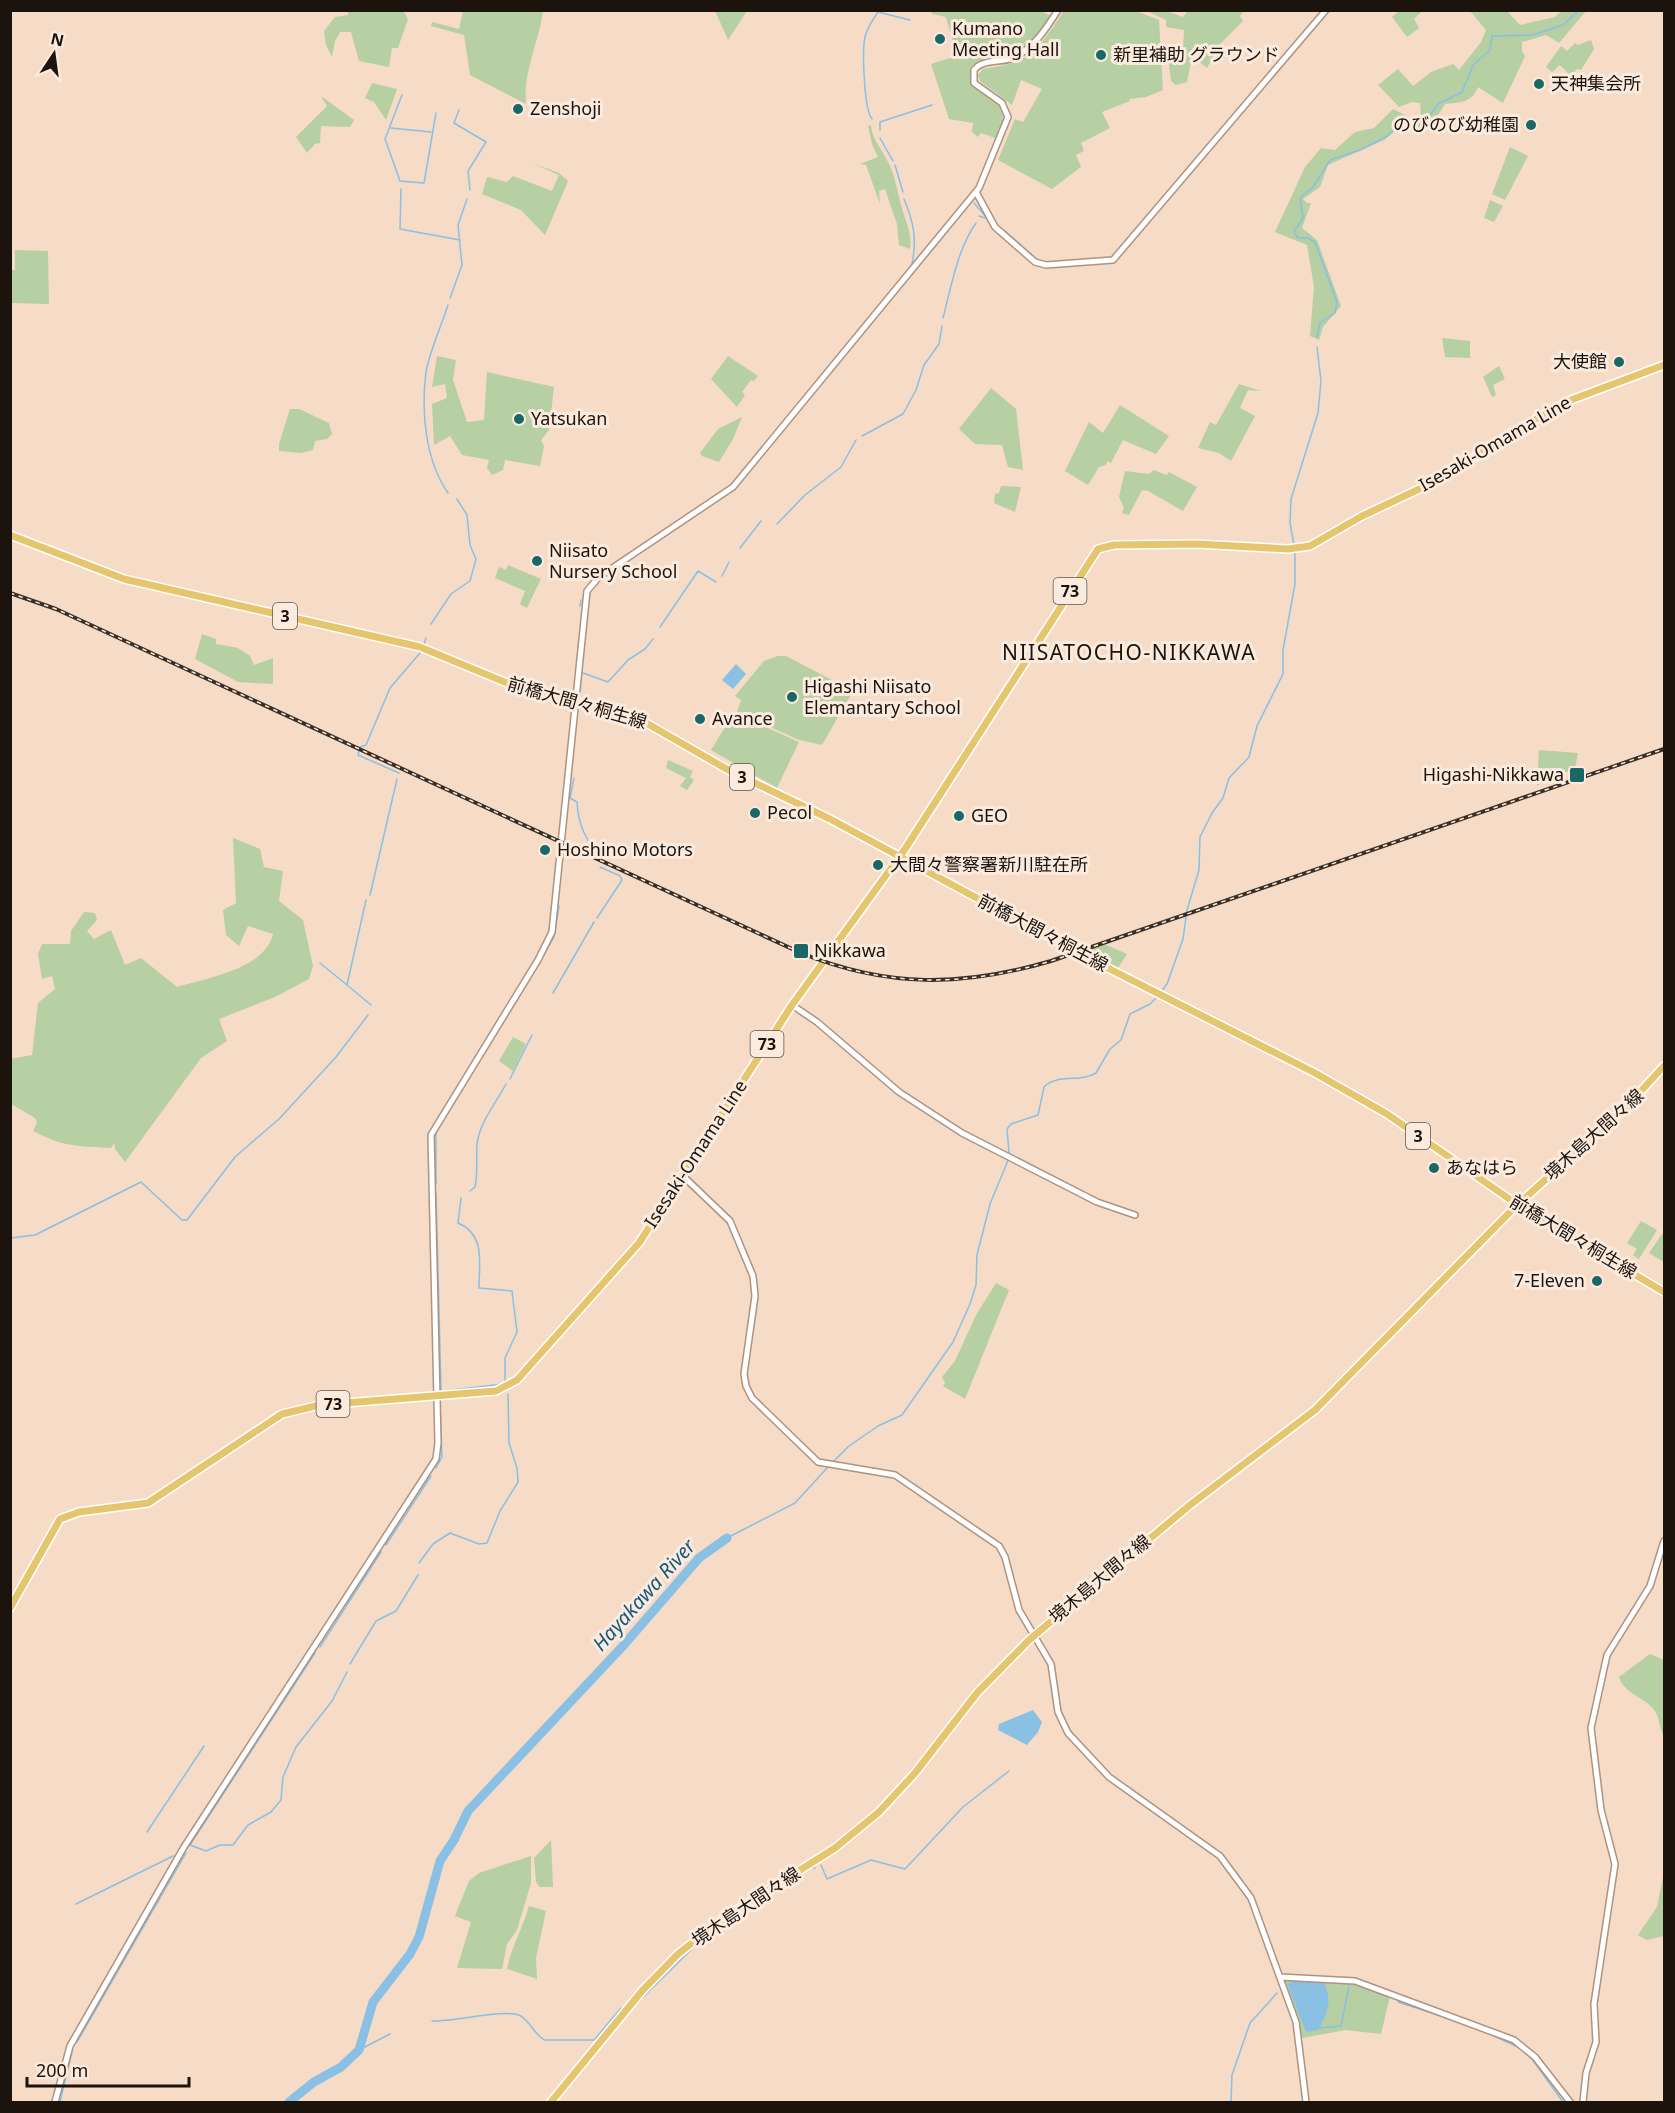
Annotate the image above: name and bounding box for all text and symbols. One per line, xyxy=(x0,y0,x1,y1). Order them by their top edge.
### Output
place label: Kumano Meeting Hall xyxy=(952,16,1059,61)
north arrow xyxy=(24,24,84,84)
text: N xyxy=(49,27,66,52)
marker: Kumano Meeting Hall xyxy=(933,32,947,46)
place label: 新里補助 グラウンド xyxy=(1113,42,1280,66)
marker: 新里補助 グラウンド xyxy=(1094,48,1108,62)
place label: 天神集会所 xyxy=(1551,71,1641,95)
marker: 天神集会所 xyxy=(1532,77,1546,91)
place label: Zenshoji xyxy=(530,96,602,120)
marker: Zenshoji xyxy=(511,102,525,116)
place label: のびのび幼稚園 xyxy=(1393,112,1519,136)
marker: のびのび幼稚園 xyxy=(1524,118,1538,132)
place label: 大使館 xyxy=(1553,349,1607,373)
marker: 大使館 xyxy=(1612,355,1626,369)
street label: Isesaki-Omama Line xyxy=(1414,390,1575,496)
place label: Yatsukan xyxy=(531,406,607,430)
marker: Yatsukan xyxy=(512,412,526,426)
place label: Niisato Nursery School xyxy=(549,538,677,583)
marker: Niisato Nursery School xyxy=(530,554,544,568)
road number: 73 xyxy=(1054,578,1086,604)
road number: 3 xyxy=(273,603,297,629)
district label: NIISATOCHO-NIKKAWA xyxy=(1002,638,1256,666)
street label: 前橋大間々桐生線 xyxy=(505,671,650,733)
place label: Higashi Niisato Elemantary School xyxy=(804,674,961,719)
marker: Higashi Niisato Elemantary School xyxy=(785,690,799,704)
place label: Avance xyxy=(712,706,773,730)
marker: Avance xyxy=(693,712,707,726)
place label: Higashi-Nikkawa xyxy=(1423,762,1564,786)
road number: 3 xyxy=(730,764,754,790)
marker: Higashi-Nikkawa xyxy=(1568,766,1586,784)
place label: Pecol xyxy=(767,800,812,824)
place label: GEO xyxy=(971,803,1008,827)
marker: Pecol xyxy=(748,806,762,820)
marker: GEO xyxy=(952,809,966,823)
place label: Hoshino Motors xyxy=(557,837,693,861)
marker: Hoshino Motors xyxy=(538,843,552,857)
place label: 大間々警察署新川駐在所 xyxy=(890,852,1088,876)
marker: 大間々警察署新川駐在所 xyxy=(871,858,885,872)
street label: 前橋大間々桐生線 xyxy=(974,888,1113,977)
place label: Nikkawa xyxy=(814,938,886,962)
marker: Nikkawa xyxy=(792,942,810,960)
road number: 73 xyxy=(750,1031,783,1057)
street label: Isesaki-Omama Line xyxy=(638,1075,752,1232)
street label: 境木島大間々線 xyxy=(1538,1083,1648,1185)
road number: 3 xyxy=(1406,1123,1430,1149)
place label: あなはら xyxy=(1446,1155,1518,1179)
marker: あなはら xyxy=(1427,1161,1441,1175)
street label: 前橋大間々桐生線 xyxy=(1506,1189,1641,1284)
place label: 7-Eleven xyxy=(1514,1268,1585,1292)
marker: 7-Eleven xyxy=(1590,1274,1604,1288)
road number: 73 xyxy=(316,1391,350,1417)
street label: 境木島大間々線 xyxy=(1043,1529,1155,1628)
water label: Hayakawa River xyxy=(586,1532,702,1656)
street label: 境木島大間々線 xyxy=(687,1861,804,1951)
scale bar xyxy=(27,2050,189,2088)
text: 200 m xyxy=(36,2058,88,2082)

